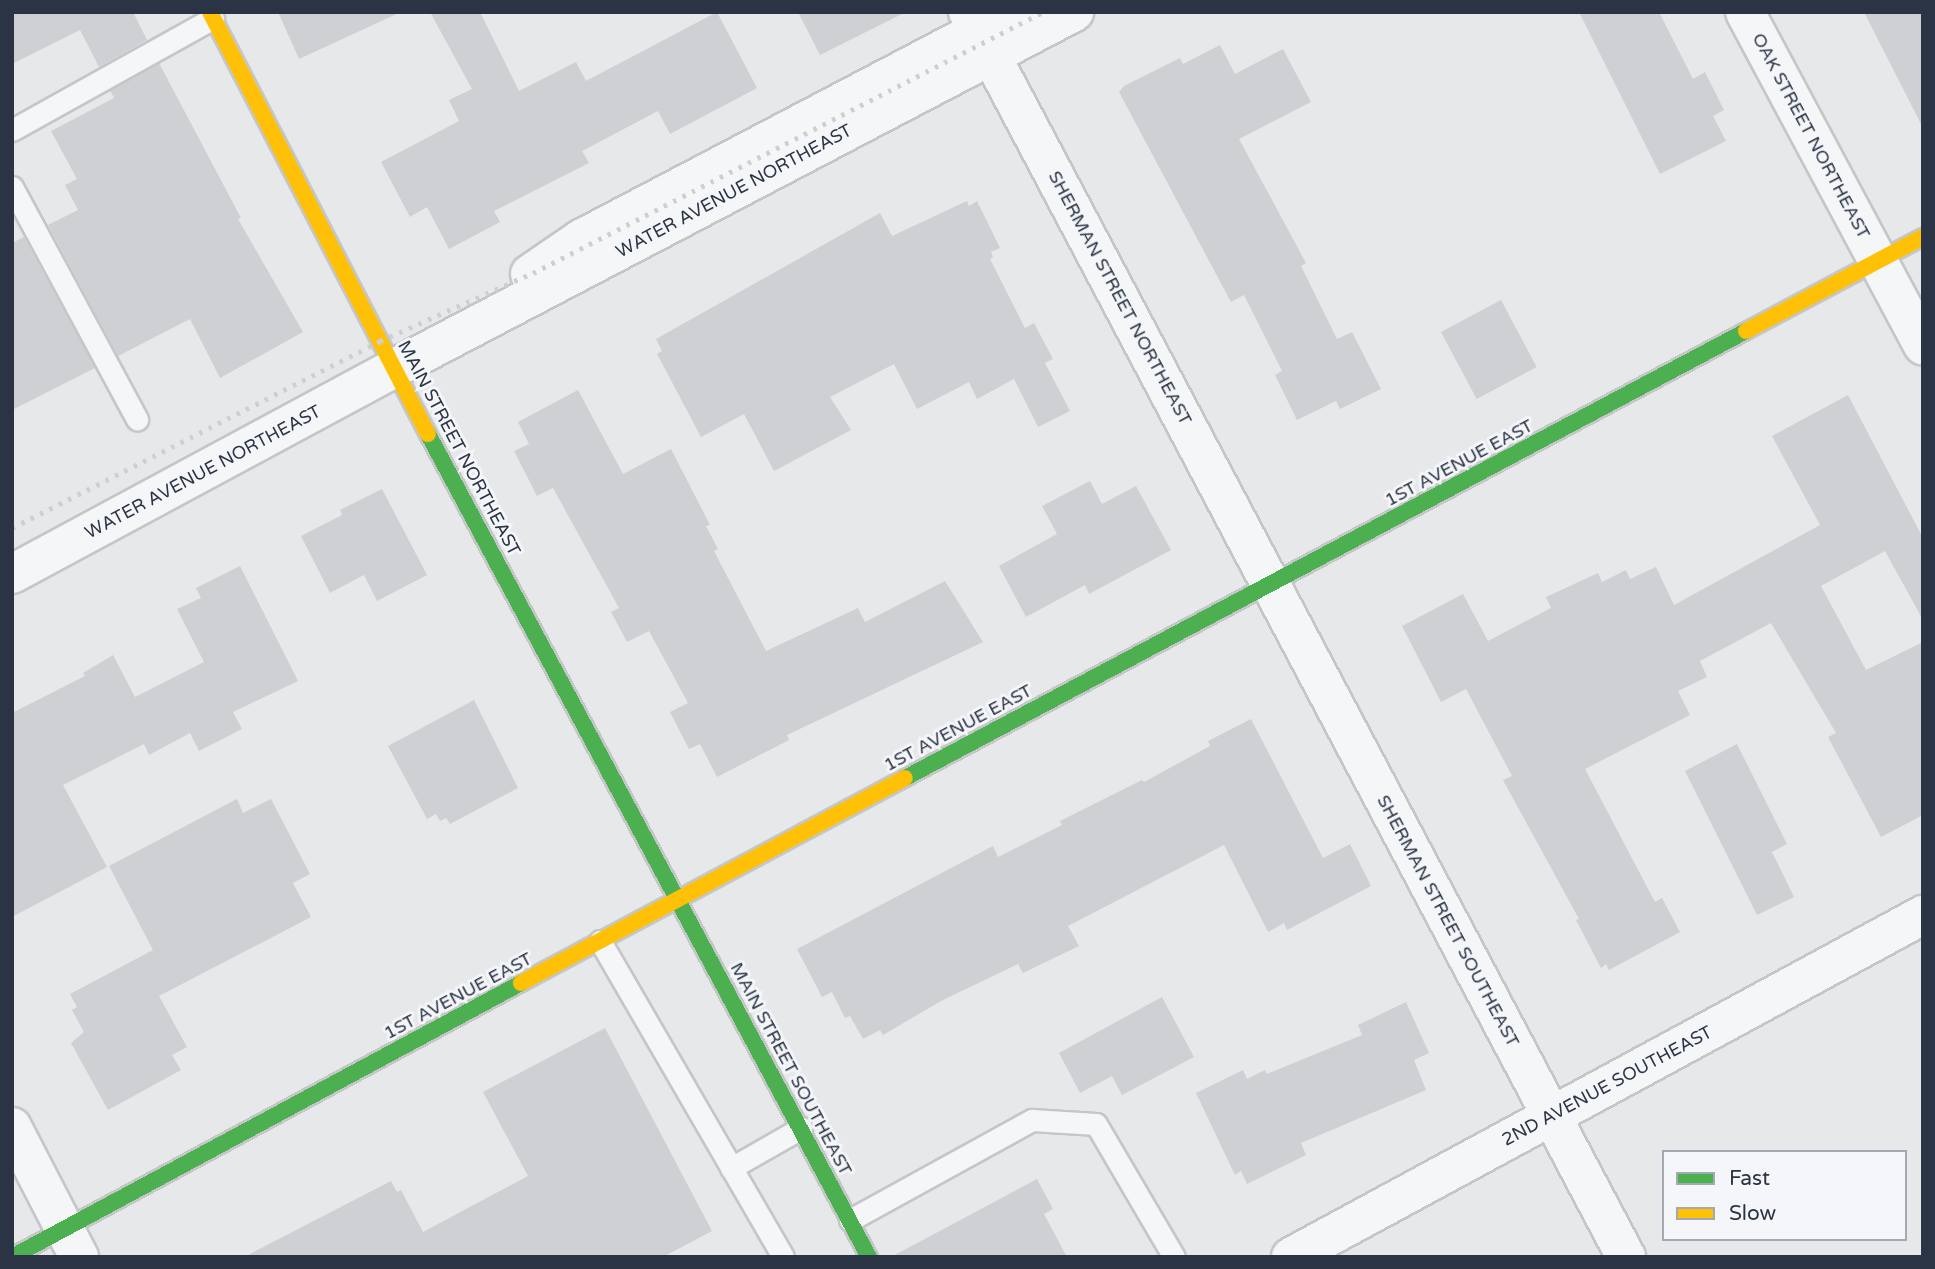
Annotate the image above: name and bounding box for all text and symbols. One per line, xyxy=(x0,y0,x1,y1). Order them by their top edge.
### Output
street label: OAK STREET NORTHEAST xyxy=(1747,29,1875,243)
street label: WATER AVENUE NORTHEAST xyxy=(612,119,856,263)
street label: SHERMAN STREET NORTHEAST xyxy=(1044,167,1196,429)
street label: MAIN STREET NORTHEAST xyxy=(393,337,525,559)
street label: WATER AVENUE NORTHEAST xyxy=(81,400,325,544)
street label: 1ST AVENUE EAST xyxy=(1381,415,1537,511)
street label: 1ST AVENUE EAST xyxy=(880,680,1036,776)
street label: SHERMAN STREET SOUTHEAST xyxy=(1372,791,1524,1051)
street label: 1ST AVENUE EAST xyxy=(380,948,536,1044)
street label: MAIN STREET SOUTHEAST xyxy=(726,959,856,1179)
street label: 2ND AVENUE SOUTHEAST xyxy=(1498,1021,1716,1151)
legend xyxy=(1662,1150,1907,1241)
text: Fast xyxy=(1729,1166,1770,1191)
text: Slow xyxy=(1729,1201,1776,1226)

